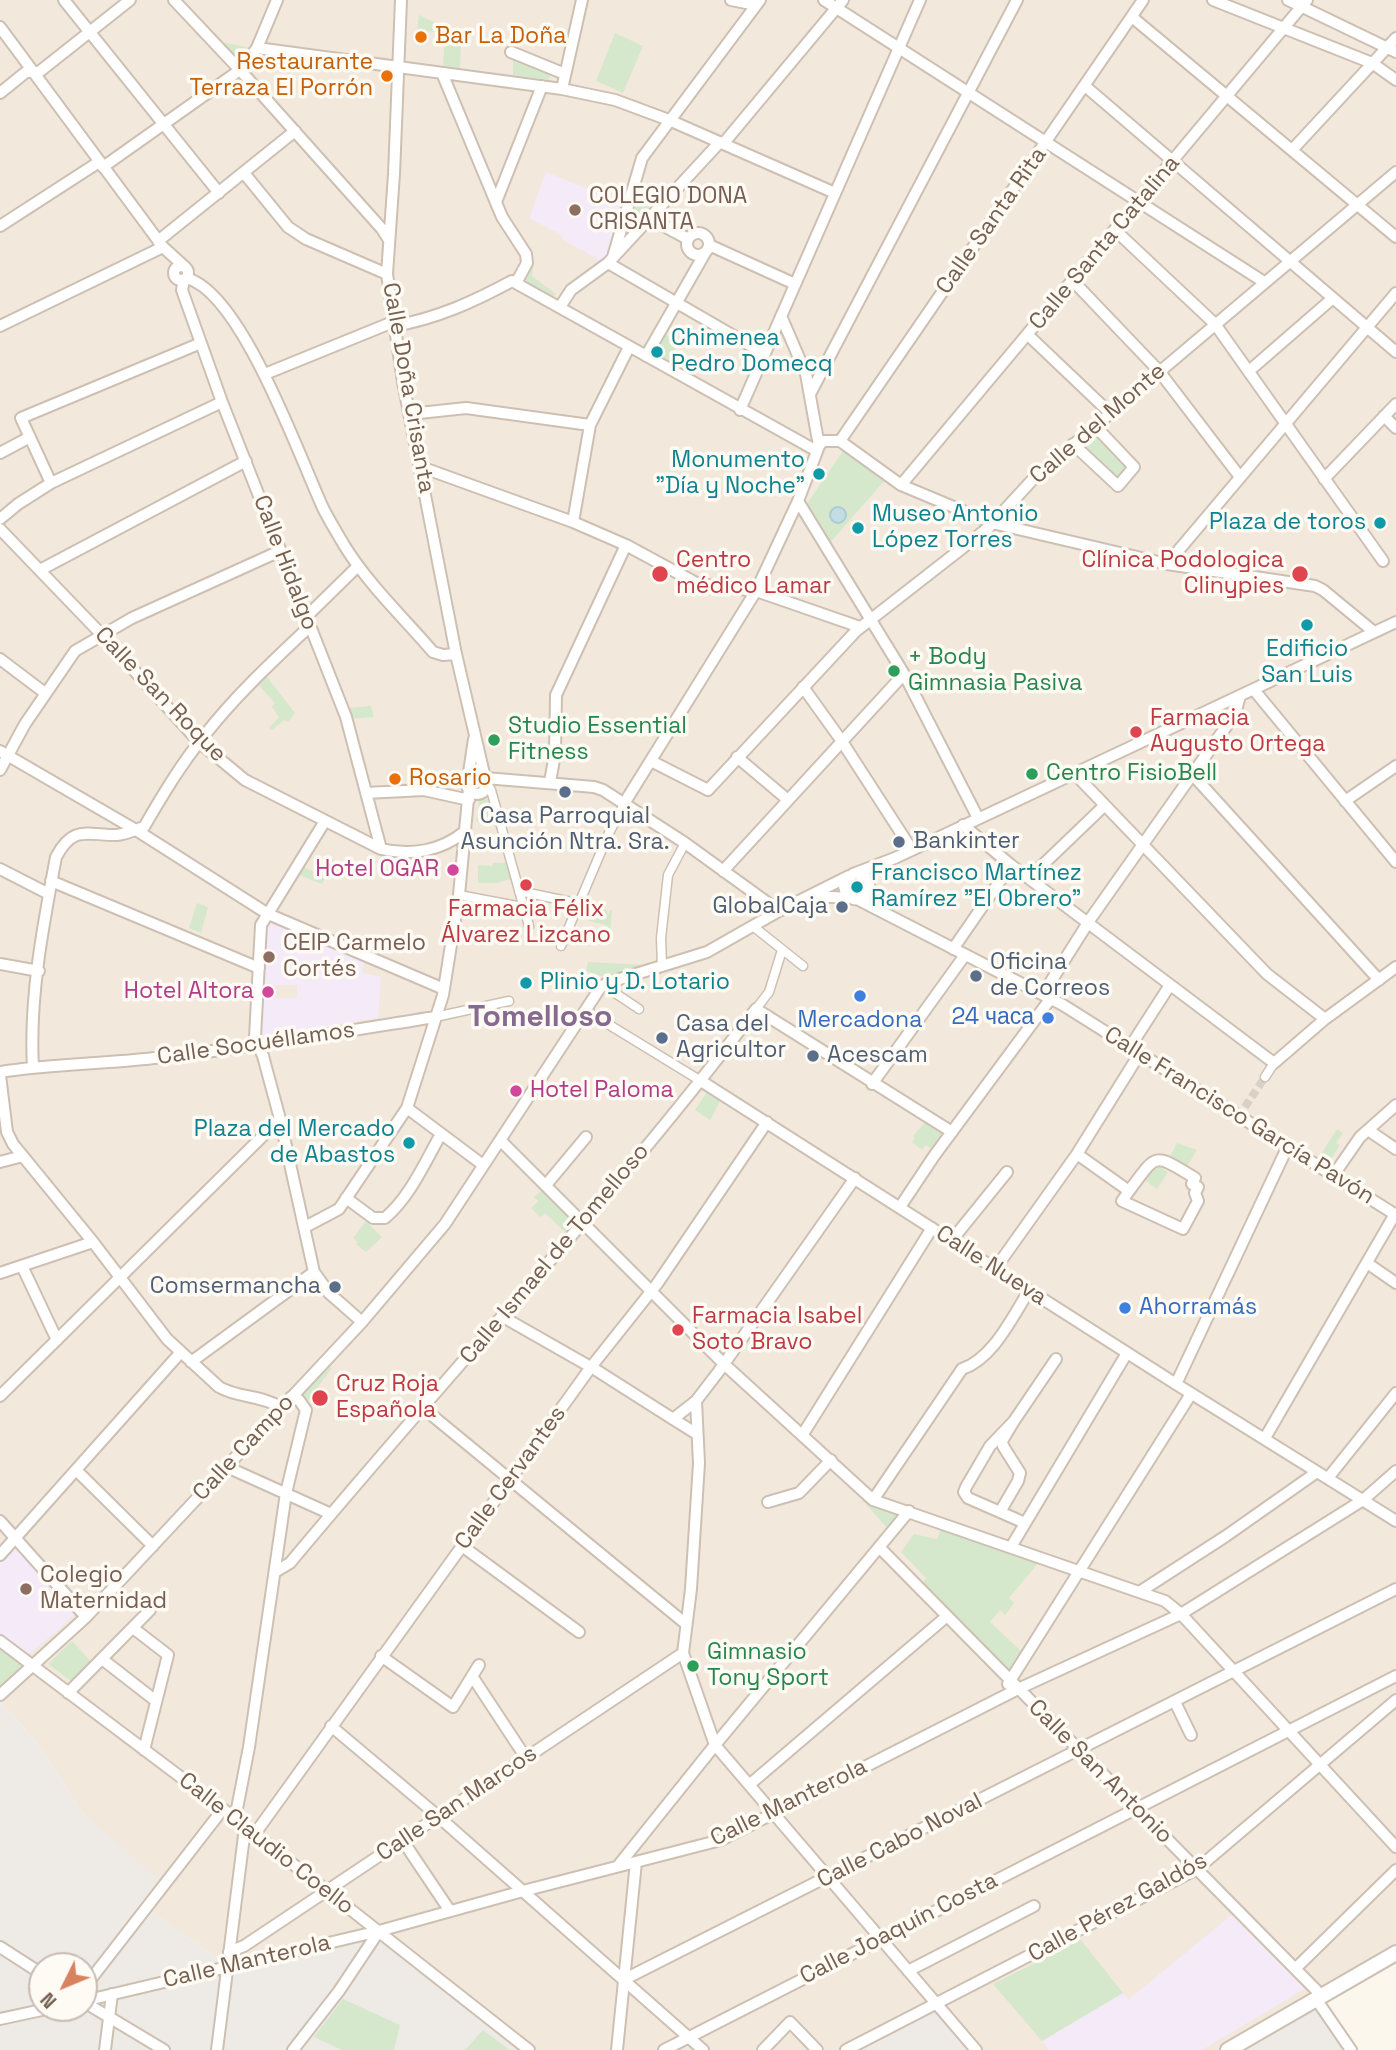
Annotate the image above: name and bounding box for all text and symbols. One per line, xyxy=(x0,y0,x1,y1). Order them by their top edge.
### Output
place label: Bar La Doña xyxy=(435,23,566,51)
marker: Bar La Doña xyxy=(413,29,429,45)
place label: Restaurante Terraza El Porrón xyxy=(190,49,373,103)
marker: Restaurante Terraza El Porrón xyxy=(379,68,395,84)
street label: Calle Santa Rita xyxy=(931,142,1053,300)
street label: Calle Santa Catalina xyxy=(1024,150,1186,336)
place label: COLEGIO DONA CRISANTA xyxy=(589,183,747,237)
marker: COLEGIO DONA CRISANTA xyxy=(567,202,583,218)
street label: Calle Doña Crisanta xyxy=(376,281,440,495)
place label: Chimenea Pedro Domecq xyxy=(671,325,833,379)
marker: Chimenea Pedro Domecq xyxy=(649,344,665,360)
street label: Calle del Monte xyxy=(1025,358,1171,490)
place label: Monumento "Día y Noche" xyxy=(655,447,805,501)
marker: Monumento "Día y Noche" xyxy=(811,466,827,482)
street label: Calle Hidalgo xyxy=(247,492,323,634)
place label: Museo Antonio López Torres xyxy=(872,501,1038,555)
place label: Plaza de toros xyxy=(1209,509,1366,537)
marker: Plaza de toros xyxy=(1372,515,1388,531)
marker: Museo Antonio López Torres xyxy=(850,520,866,536)
place label: Centro médico Lamar xyxy=(676,547,831,601)
place label: Clínica Podologica Clinypies xyxy=(1081,547,1284,601)
marker: Centro médico Lamar xyxy=(650,564,670,584)
marker: Clínica Podologica Clinypies xyxy=(1290,564,1310,584)
marker: Edificio San Luis xyxy=(1299,617,1315,633)
street label: Calle San Roque xyxy=(88,622,232,768)
place label: Edificio San Luis xyxy=(1261,636,1353,690)
place label: + Body Gimnasia Pasiva xyxy=(908,644,1082,698)
marker: + Body Gimnasia Pasiva xyxy=(886,663,902,679)
place label: Farmacia Augusto Ortega xyxy=(1150,705,1325,759)
place label: Studio Essential Fitness xyxy=(508,713,687,767)
marker: Farmacia Augusto Ortega xyxy=(1128,724,1144,740)
marker: Studio Essential Fitness xyxy=(486,732,502,748)
place label: Centro FisioBell xyxy=(1046,760,1217,788)
place label: Rosario xyxy=(409,765,492,793)
marker: Centro FisioBell xyxy=(1024,766,1040,782)
marker: Rosario xyxy=(387,771,403,787)
marker: Casa Parroquial Asunción Ntra. Sra. xyxy=(557,784,573,800)
place label: Casa Parroquial Asunción Ntra. Sra. xyxy=(461,803,669,857)
place label: Bankinter xyxy=(913,828,1020,856)
marker: Bankinter xyxy=(891,834,907,850)
place label: Hotel OGAR xyxy=(315,856,439,884)
place label: Francisco Martínez Ramírez "El Obrero" xyxy=(871,860,1082,914)
marker: Hotel OGAR xyxy=(445,862,461,878)
marker: Farmacia Félix Álvarez Lizcano xyxy=(518,877,534,893)
marker: Francisco Martínez Ramírez "El Obrero" xyxy=(849,879,865,895)
place label: GlobalCaja xyxy=(712,893,828,921)
place label: Farmacia Félix Álvarez Lizcano xyxy=(441,896,611,950)
marker: GlobalCaja xyxy=(834,899,850,915)
place label: CEIP Carmelo Cortés xyxy=(283,930,426,984)
marker: CEIP Carmelo Cortés xyxy=(261,949,277,965)
place label: Oficina de Correos xyxy=(990,949,1110,1003)
marker: Oficina de Correos xyxy=(968,968,984,984)
place label: Plinio y D. Lotario xyxy=(540,969,730,997)
marker: Plinio y D. Lotario xyxy=(518,975,534,991)
place label: Hotel Altora xyxy=(124,978,254,1006)
marker: Hotel Altora xyxy=(260,984,276,1000)
marker: Mercadona xyxy=(852,988,868,1004)
district label: Tomelloso xyxy=(468,1000,612,1036)
place label: 24 часа xyxy=(951,1004,1034,1032)
place label: Mercadona xyxy=(798,1007,922,1035)
marker: 24 часа xyxy=(1040,1010,1056,1026)
place label: Casa del Agricultor xyxy=(676,1011,786,1065)
street label: Calle Socuéllamos xyxy=(155,1016,357,1072)
street label: Calle Francisco García Pavón xyxy=(1099,1021,1379,1211)
marker: Casa del Agricultor xyxy=(654,1030,670,1046)
place label: Acescam xyxy=(827,1042,928,1070)
marker: Acescam xyxy=(805,1048,821,1064)
place label: Hotel Paloma xyxy=(530,1077,674,1105)
marker: Hotel Paloma xyxy=(508,1083,524,1099)
place label: Plaza del Mercado de Abastos xyxy=(194,1116,395,1170)
marker: Plaza del Mercado de Abastos xyxy=(401,1135,417,1151)
street label: Calle Ismael de Tomelloso xyxy=(455,1138,655,1370)
street label: Calle Nueva xyxy=(930,1220,1052,1312)
place label: Comsermancha xyxy=(150,1273,321,1301)
marker: Comsermancha xyxy=(327,1279,343,1295)
place label: Ahorramás xyxy=(1139,1294,1257,1322)
marker: Ahorramás xyxy=(1117,1300,1133,1316)
place label: Farmacia Isabel Soto Bravo xyxy=(692,1303,862,1357)
marker: Farmacia Isabel Soto Bravo xyxy=(670,1322,686,1338)
place label: Cruz Roja Española xyxy=(336,1371,439,1425)
marker: Cruz Roja Española xyxy=(310,1388,330,1408)
street label: Calle Campo xyxy=(188,1389,300,1507)
street label: Calle Cervantes xyxy=(450,1401,572,1555)
place label: Colegio Maternidad xyxy=(40,1562,167,1616)
marker: Colegio Maternidad xyxy=(18,1581,34,1597)
place label: Gimnasio Tony Sport xyxy=(707,1639,829,1693)
marker: Gimnasio Tony Sport xyxy=(685,1658,701,1674)
street label: Calle San Antonio xyxy=(1022,1694,1178,1850)
street label: Calle San Marcos xyxy=(372,1740,542,1868)
street label: Calle Manterola xyxy=(706,1753,872,1853)
street label: Calle Claudio Coello xyxy=(173,1767,359,1921)
street label: Calle Cabo Noval xyxy=(813,1787,987,1895)
street label: Calle Pérez Galdós xyxy=(1024,1847,1212,1969)
street label: Calle Joaquín Costa xyxy=(796,1867,1002,1991)
street label: Calle Manterola xyxy=(161,1929,333,1995)
north arrow xyxy=(28,1952,98,2022)
text: N xyxy=(35,1987,62,2013)

